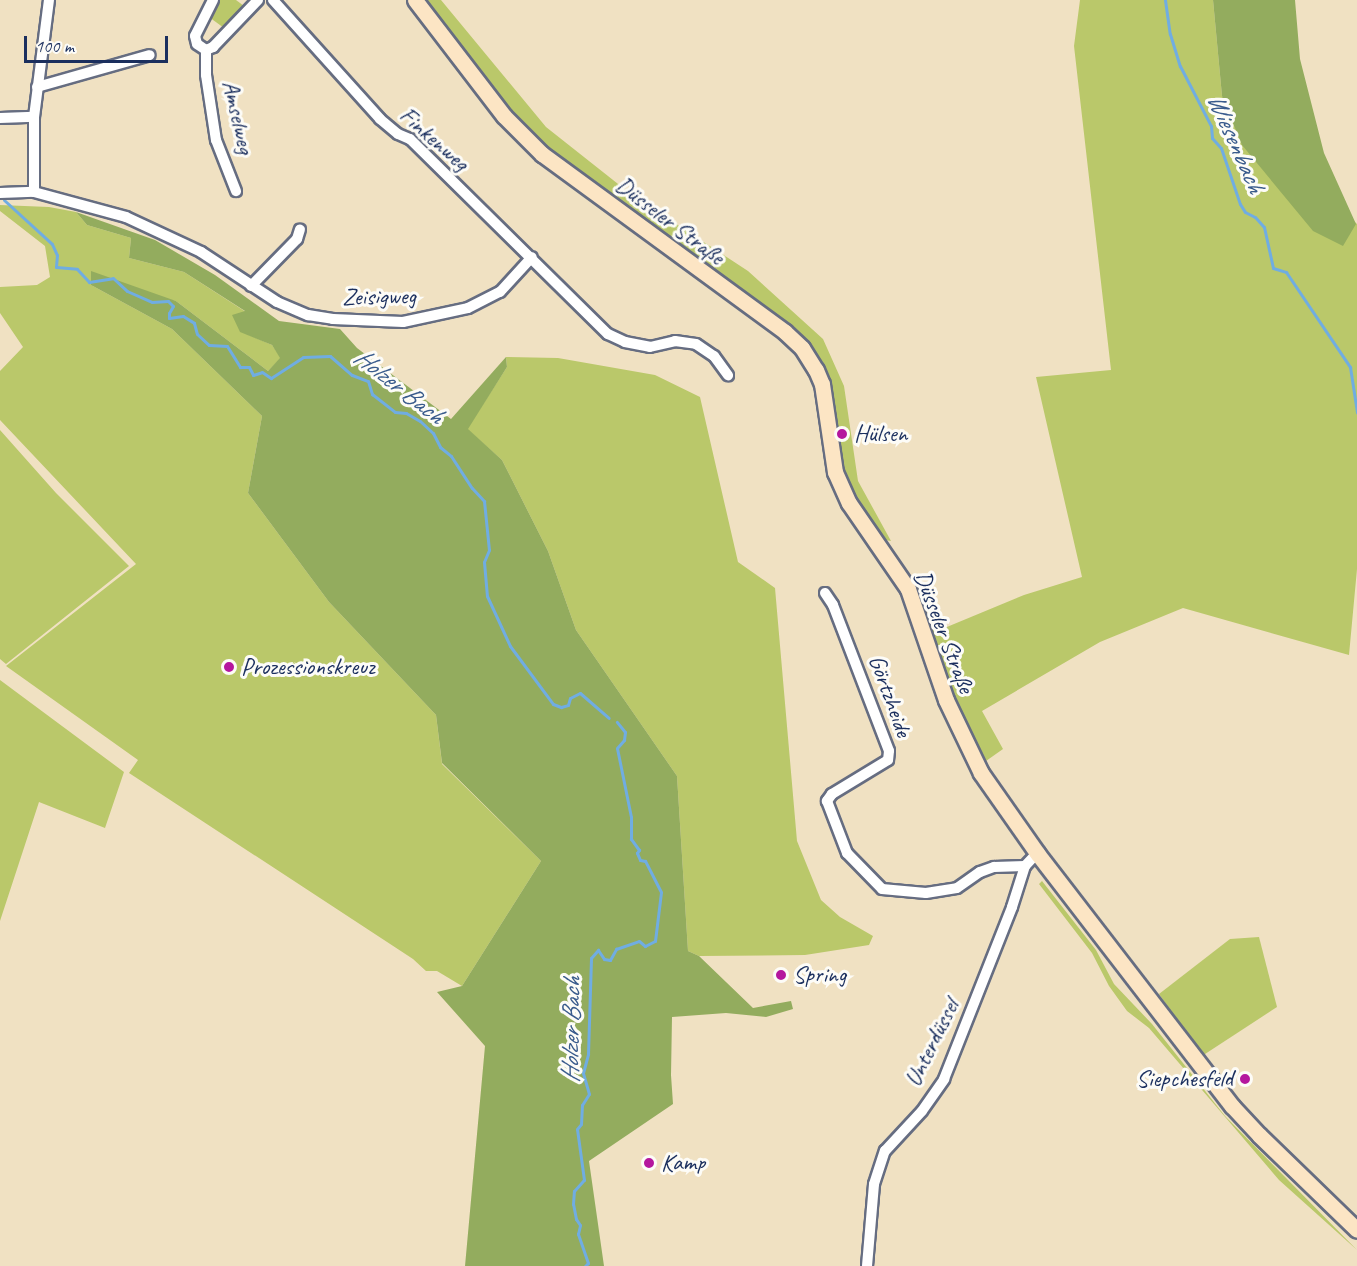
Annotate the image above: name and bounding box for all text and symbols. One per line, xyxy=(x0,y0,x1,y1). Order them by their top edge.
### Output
scale bar xyxy=(27,24,171,62)
text: 100 m xyxy=(35,35,74,57)
street label: Amselweg xyxy=(216,78,260,156)
water label: Wiesenbach xyxy=(1200,88,1272,198)
street label: Finkenweg xyxy=(393,101,475,177)
street label: Düsseler Straße xyxy=(610,170,730,272)
street label: Zeisigweg xyxy=(342,282,416,312)
water label: Holzer Bach xyxy=(347,341,451,431)
place label: Hülsen xyxy=(854,420,907,448)
marker: Hülsen xyxy=(835,427,849,441)
street label: Düsseler Straße xyxy=(907,566,981,698)
street label: Görtzheide xyxy=(862,651,918,741)
place label: Prozessionskreuz xyxy=(241,653,375,681)
marker: Prozessionskreuz xyxy=(222,660,236,674)
place label: Spring xyxy=(793,961,846,989)
marker: Spring xyxy=(774,968,788,982)
water label: Holzer Bach xyxy=(554,977,588,1083)
street label: Unterdüssel xyxy=(899,995,965,1091)
place label: Siepchesfeld xyxy=(1136,1065,1233,1093)
marker: Siepchesfeld xyxy=(1238,1072,1252,1086)
place label: Kamp xyxy=(661,1149,705,1177)
marker: Kamp xyxy=(642,1156,656,1170)

